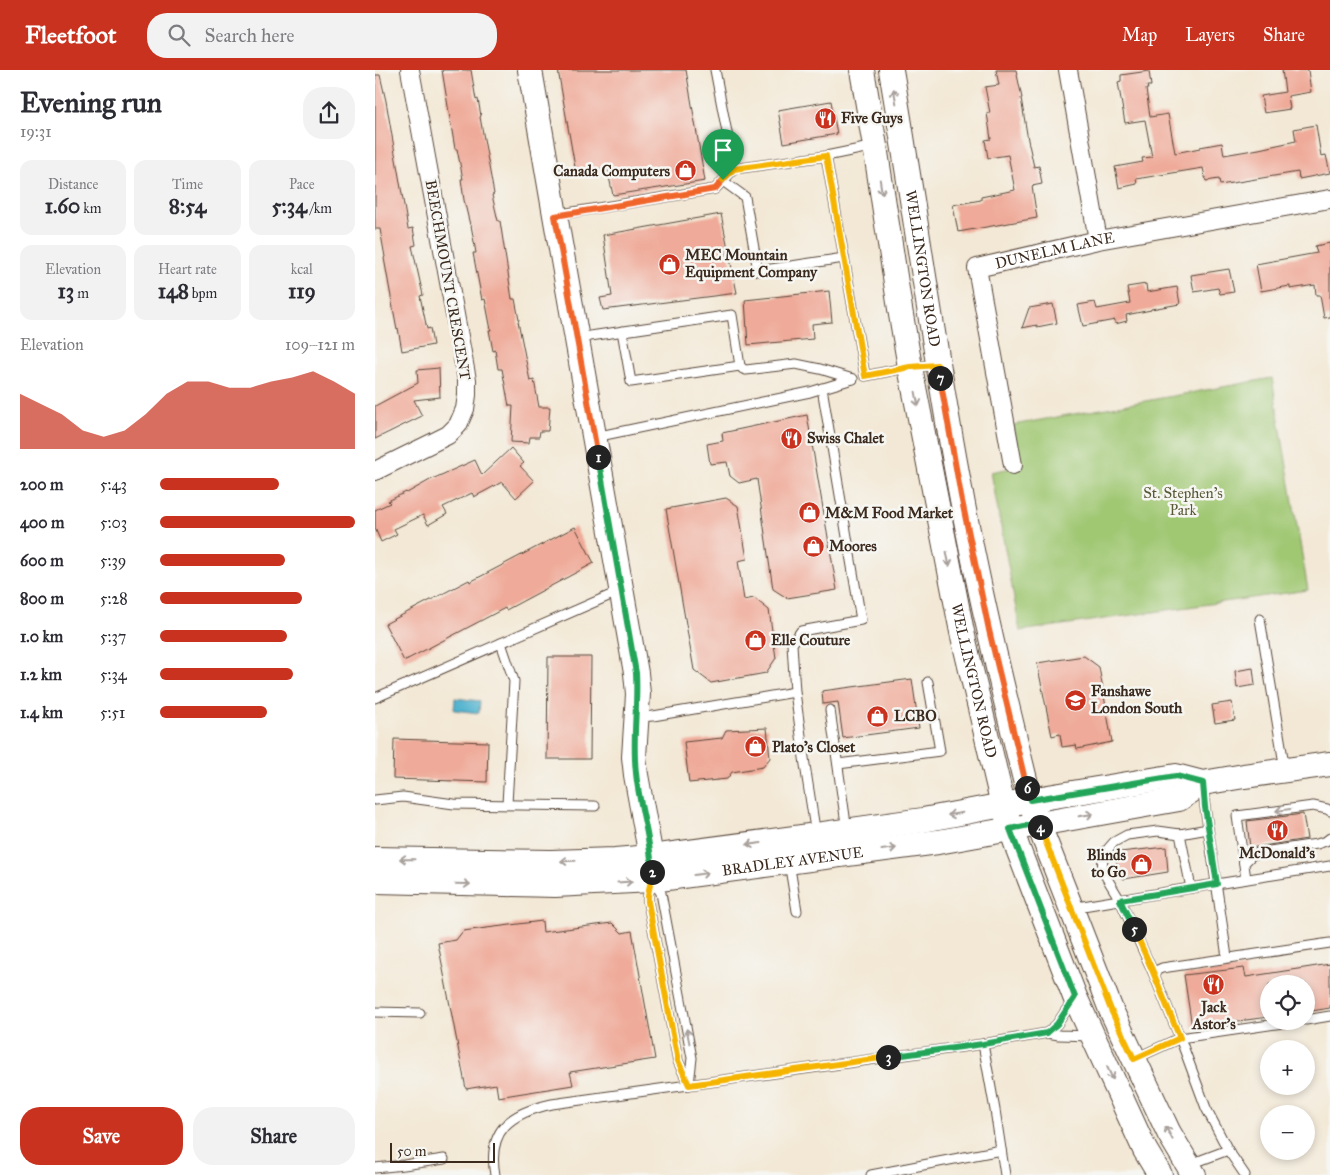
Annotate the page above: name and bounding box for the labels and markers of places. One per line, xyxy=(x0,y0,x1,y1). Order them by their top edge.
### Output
restaurant icon: Five Guys xyxy=(813,106,837,130)
place label: Five Guys xyxy=(841,109,903,128)
pin xyxy=(702,129,744,180)
shop icon: Canada Computers xyxy=(674,159,698,183)
place label: Canada Computers xyxy=(553,162,671,181)
place label: MEC Mountain Equipment Company xyxy=(685,246,818,282)
shop icon: MEC Mountain Equipment Company xyxy=(657,252,681,276)
pin: 7 xyxy=(927,366,953,390)
restaurant icon: Swiss Chalet xyxy=(779,426,803,450)
place label: Swiss Chalet xyxy=(807,429,885,447)
pin: 1 xyxy=(585,444,611,470)
shop icon: M&M Food Market xyxy=(797,501,821,525)
place label: M&M Food Market xyxy=(825,504,954,522)
shop icon: Moores xyxy=(801,534,825,558)
place label: Moores xyxy=(829,537,877,555)
shop icon: Elle Couture xyxy=(743,628,767,652)
place label: Elle Couture xyxy=(771,631,851,649)
place label: Fanshawe London South xyxy=(1091,682,1183,717)
school or university icon: Fanshawe London South xyxy=(1063,688,1087,712)
shop icon: LCBO xyxy=(866,704,890,728)
place label: LCBO xyxy=(894,707,937,725)
shop icon: Plato's Closet xyxy=(744,735,768,759)
place label: Plato's Closet xyxy=(772,738,856,756)
pin: 6 xyxy=(1015,776,1039,800)
pin: 4 xyxy=(1027,814,1053,840)
restaurant icon: McDonald's xyxy=(1265,818,1289,842)
place label: McDonald's xyxy=(1239,844,1316,862)
place label: Blinds to Go xyxy=(1087,846,1127,881)
shop icon: Blinds to Go xyxy=(1130,852,1154,876)
pin: 2 xyxy=(639,860,665,884)
pin: 5 xyxy=(1121,916,1147,942)
restaurant icon: Jack Astor's xyxy=(1202,972,1226,996)
place label: Jack Astor's xyxy=(1191,998,1236,1033)
pin: 3 xyxy=(875,1044,901,1070)

